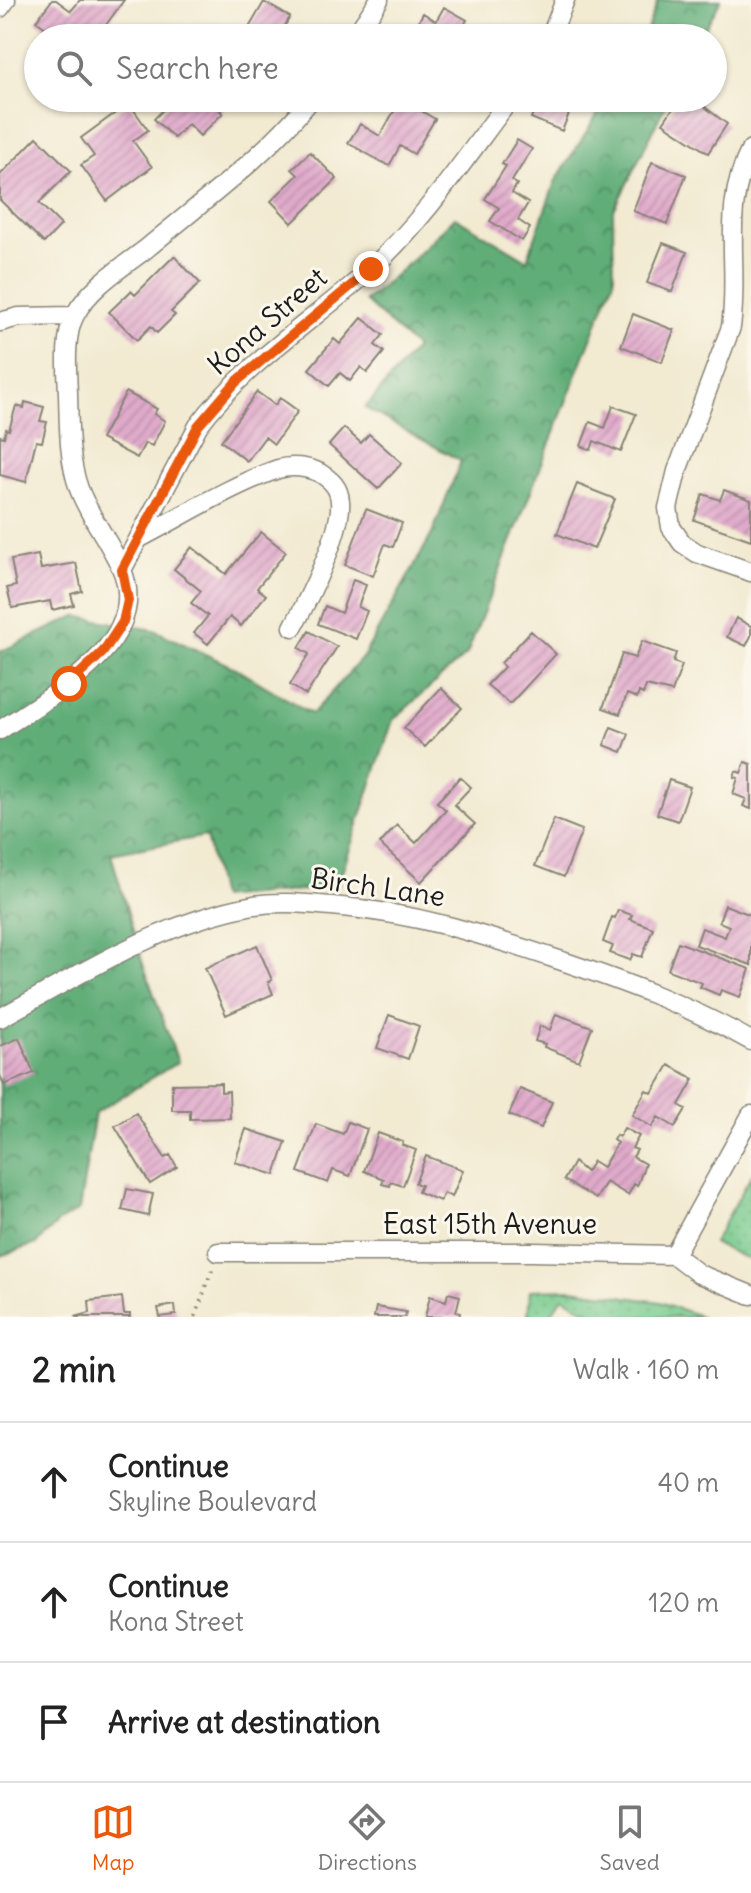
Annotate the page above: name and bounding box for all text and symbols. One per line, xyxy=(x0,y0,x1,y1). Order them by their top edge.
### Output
search box xyxy=(24,24,727,112)
icon: search xyxy=(52,46,96,90)
text: Search here xyxy=(116,49,279,87)
route end xyxy=(353,251,389,287)
street label: Kona Street xyxy=(200,259,334,383)
route start xyxy=(51,666,87,702)
street label: Birch Lane xyxy=(309,860,447,914)
street label: East 15th Avenue xyxy=(383,1206,597,1242)
text: 2 min xyxy=(32,1348,116,1391)
text: Walk · 160 m xyxy=(573,1353,719,1386)
text: Continue xyxy=(108,1447,229,1485)
icon: ahead xyxy=(32,1460,76,1504)
text: 40 m xyxy=(658,1466,719,1499)
text: Skyline Boulevard xyxy=(108,1485,317,1518)
text: Continue xyxy=(108,1567,229,1605)
icon: ahead xyxy=(32,1580,76,1624)
text: 120 m xyxy=(648,1586,719,1619)
text: Kona Street xyxy=(108,1605,244,1638)
icon: arrive xyxy=(32,1700,76,1744)
text: Arrive at destination xyxy=(108,1703,380,1741)
tab: Map xyxy=(91,1800,135,1876)
tab: Directions xyxy=(318,1800,417,1876)
tab: Saved xyxy=(599,1800,660,1876)

